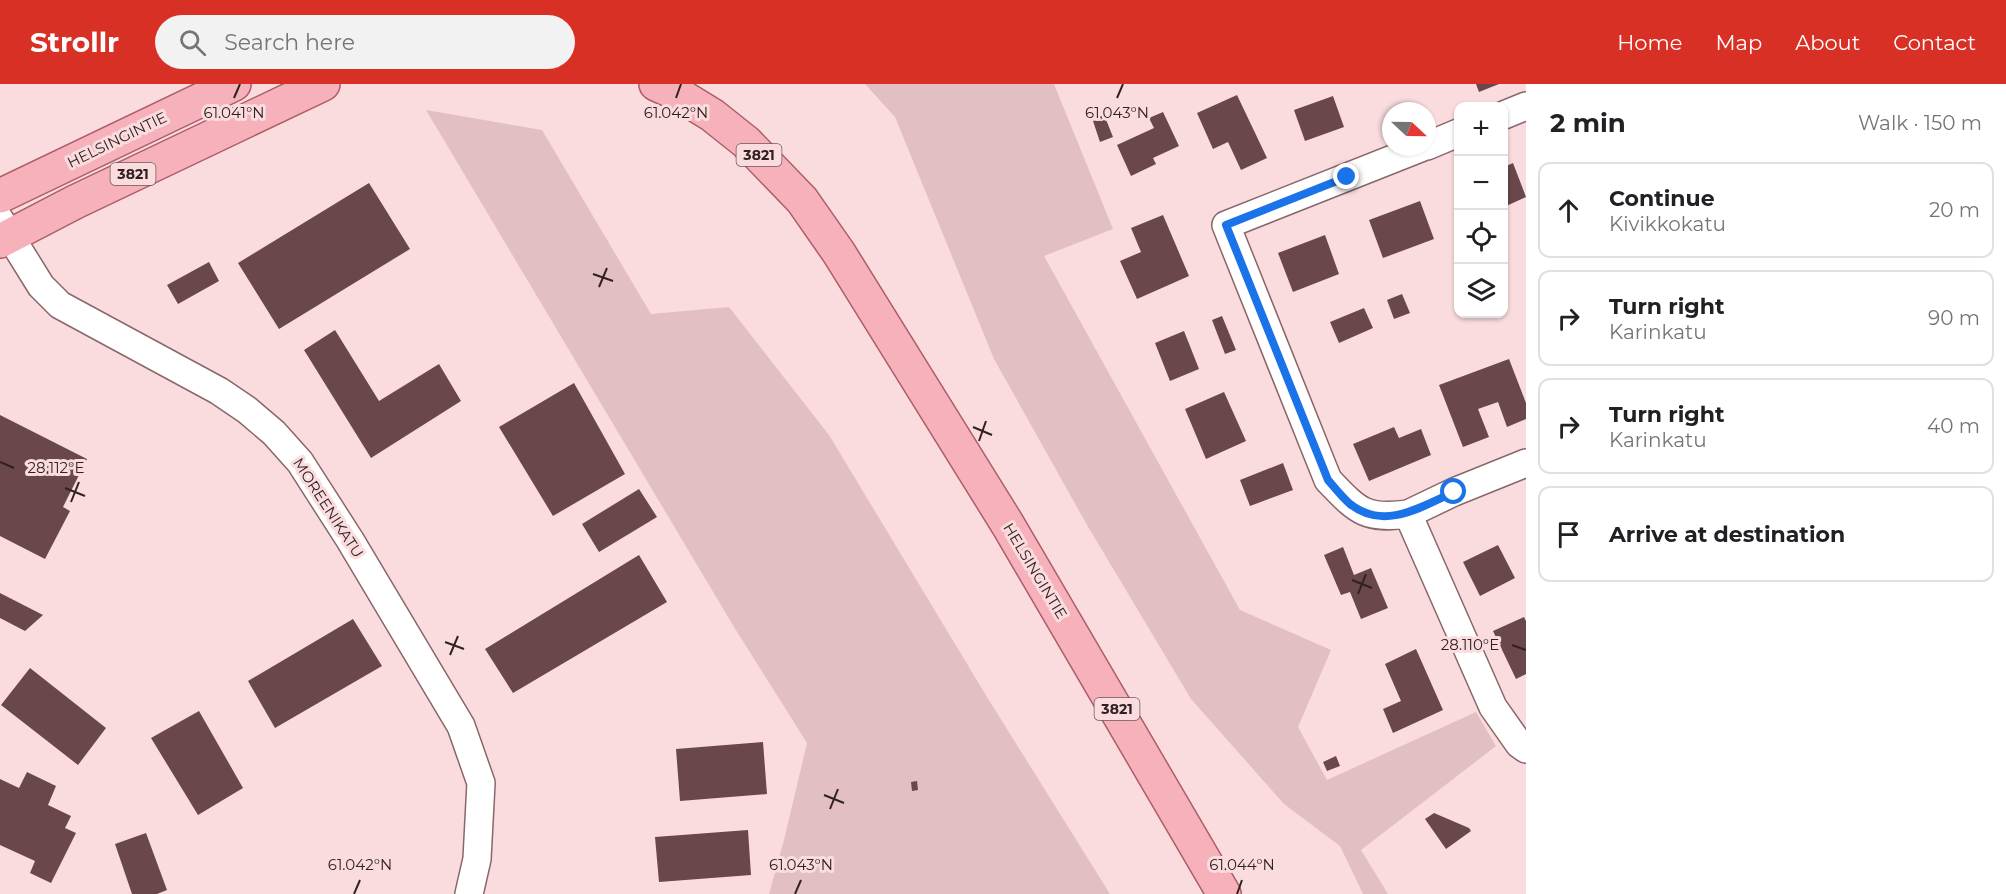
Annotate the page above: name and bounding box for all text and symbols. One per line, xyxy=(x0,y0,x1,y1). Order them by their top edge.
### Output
search box xyxy=(155,15,575,69)
text: Strollr xyxy=(30,25,119,59)
icon: search xyxy=(176,26,209,59)
text: Search here xyxy=(224,29,355,56)
text: Home xyxy=(1617,30,1682,55)
text: Map xyxy=(1715,30,1762,55)
text: About xyxy=(1795,30,1860,55)
text: Contact xyxy=(1893,30,1976,55)
north arrow xyxy=(1382,102,1436,156)
map controls xyxy=(1454,102,1508,318)
button: + xyxy=(1454,102,1508,156)
text: 61.041°N xyxy=(204,103,264,122)
text: 61.042°N xyxy=(644,103,708,122)
text: 61.043°N xyxy=(1085,103,1149,122)
street label: HELSINGINTIE xyxy=(64,107,170,172)
text: 2 min xyxy=(1550,107,1626,139)
text: Walk · 150 m xyxy=(1858,111,1982,135)
road number: 3821 xyxy=(736,144,782,166)
button: − xyxy=(1454,156,1508,210)
road number: 3821 xyxy=(110,163,156,185)
route end xyxy=(1333,163,1359,189)
text: Continue xyxy=(1609,185,1715,212)
icon: ahead xyxy=(1552,194,1585,227)
text: 20 m xyxy=(1929,198,1980,222)
button: locate xyxy=(1454,210,1508,264)
text: Kivikkokatu xyxy=(1609,212,1726,236)
button: layers xyxy=(1454,264,1508,318)
text: Turn right xyxy=(1609,293,1724,320)
icon: right xyxy=(1552,302,1585,335)
text: 90 m xyxy=(1928,306,1980,330)
text: Karinkatu xyxy=(1609,320,1707,344)
text: Turn right xyxy=(1609,401,1724,428)
icon: right xyxy=(1552,410,1585,443)
text: 40 m xyxy=(1927,414,1980,438)
text: Karinkatu xyxy=(1609,428,1707,452)
street label: MOREENIKATU xyxy=(289,454,368,561)
text: 28.112°E xyxy=(28,458,84,477)
route start xyxy=(1440,478,1466,504)
icon: arrive xyxy=(1552,518,1585,551)
street label: HELSINGINTIE xyxy=(999,519,1071,622)
text: Arrive at destination xyxy=(1609,521,1845,548)
text: 28.110°E xyxy=(1441,635,1499,654)
road number: 3821 xyxy=(1094,698,1140,720)
text: 61.042°N xyxy=(328,855,392,874)
text: 61.043°N xyxy=(769,855,833,874)
text: 61.044°N xyxy=(1209,855,1275,874)

